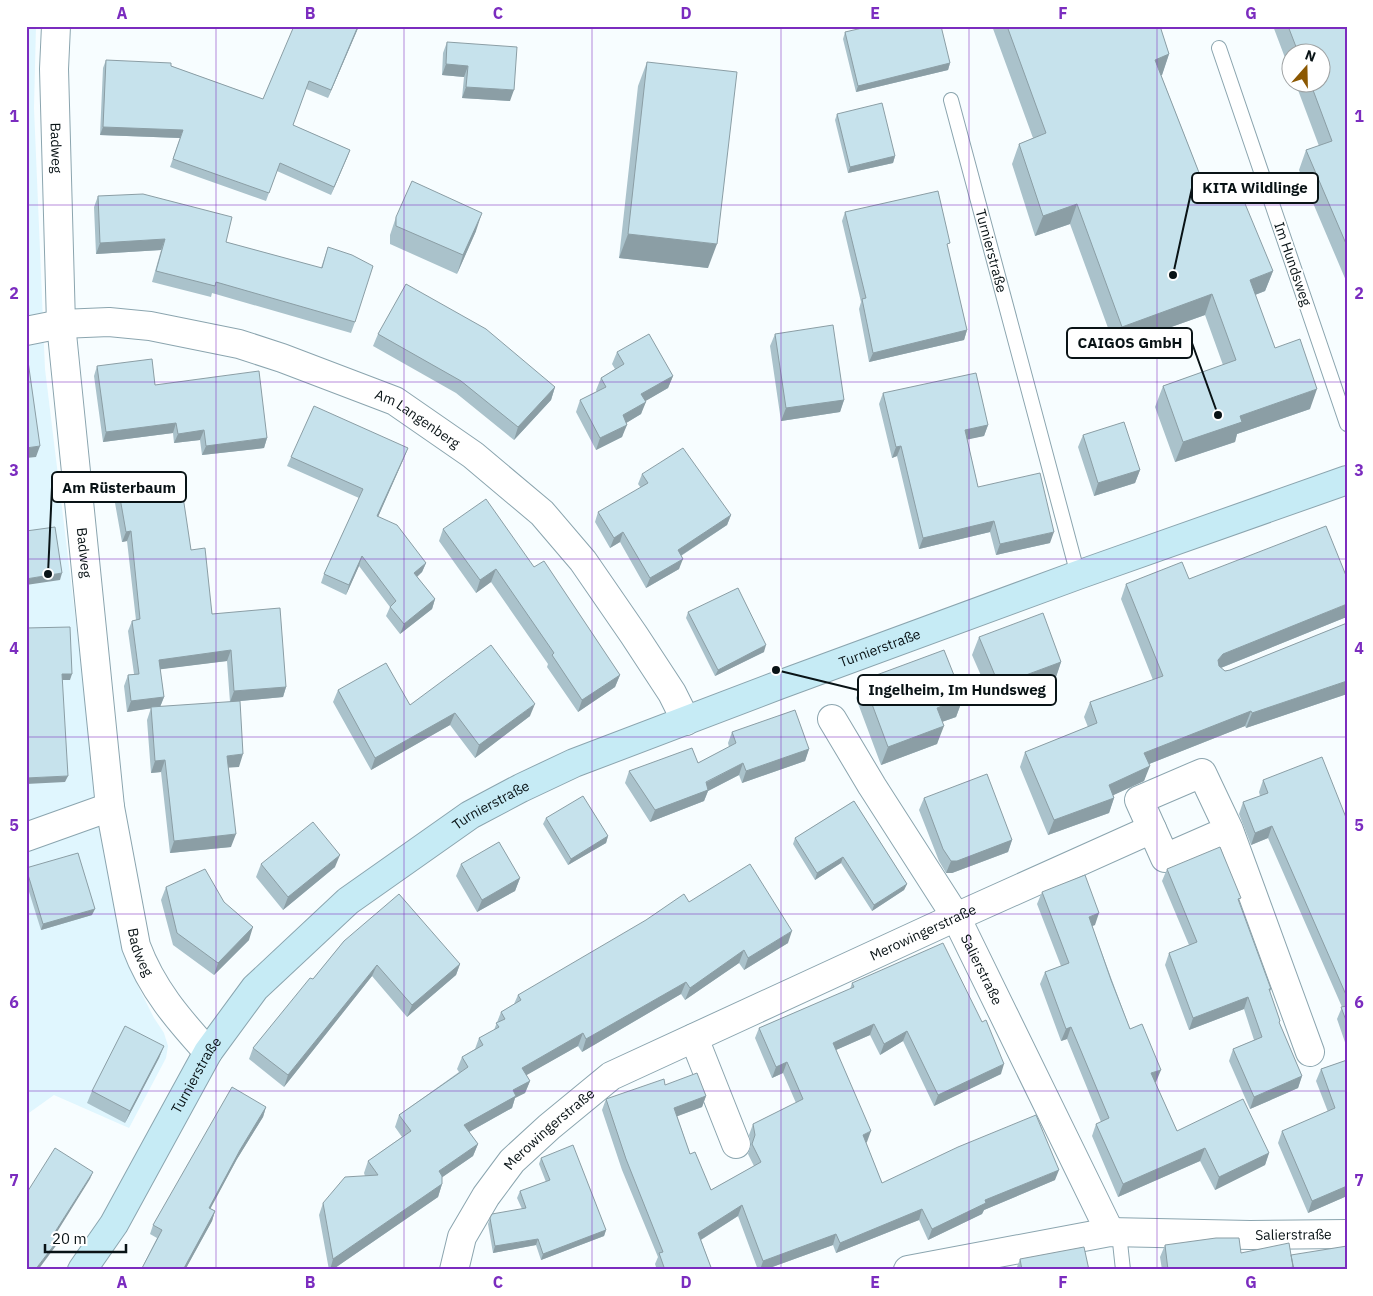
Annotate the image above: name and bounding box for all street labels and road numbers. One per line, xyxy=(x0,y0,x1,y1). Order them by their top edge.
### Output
street label: Badweg xyxy=(46,122,66,174)
street label: Turnierstraße xyxy=(972,207,1011,295)
street label: Im Hundsweg xyxy=(1270,220,1316,309)
street label: Am Langenberg xyxy=(372,385,464,453)
street label: Badweg xyxy=(73,527,96,579)
street label: Turnierstraße xyxy=(836,625,923,671)
street label: Turnierstraße xyxy=(449,776,532,834)
street label: Merowingerstraße xyxy=(867,900,979,965)
street label: Badweg xyxy=(124,926,158,980)
street label: Salierstraße xyxy=(957,931,1007,1008)
street label: Turnierstraße xyxy=(167,1033,225,1117)
street label: Merowingerstraße xyxy=(500,1084,598,1173)
street label: Salierstraße xyxy=(1255,1225,1332,1244)

